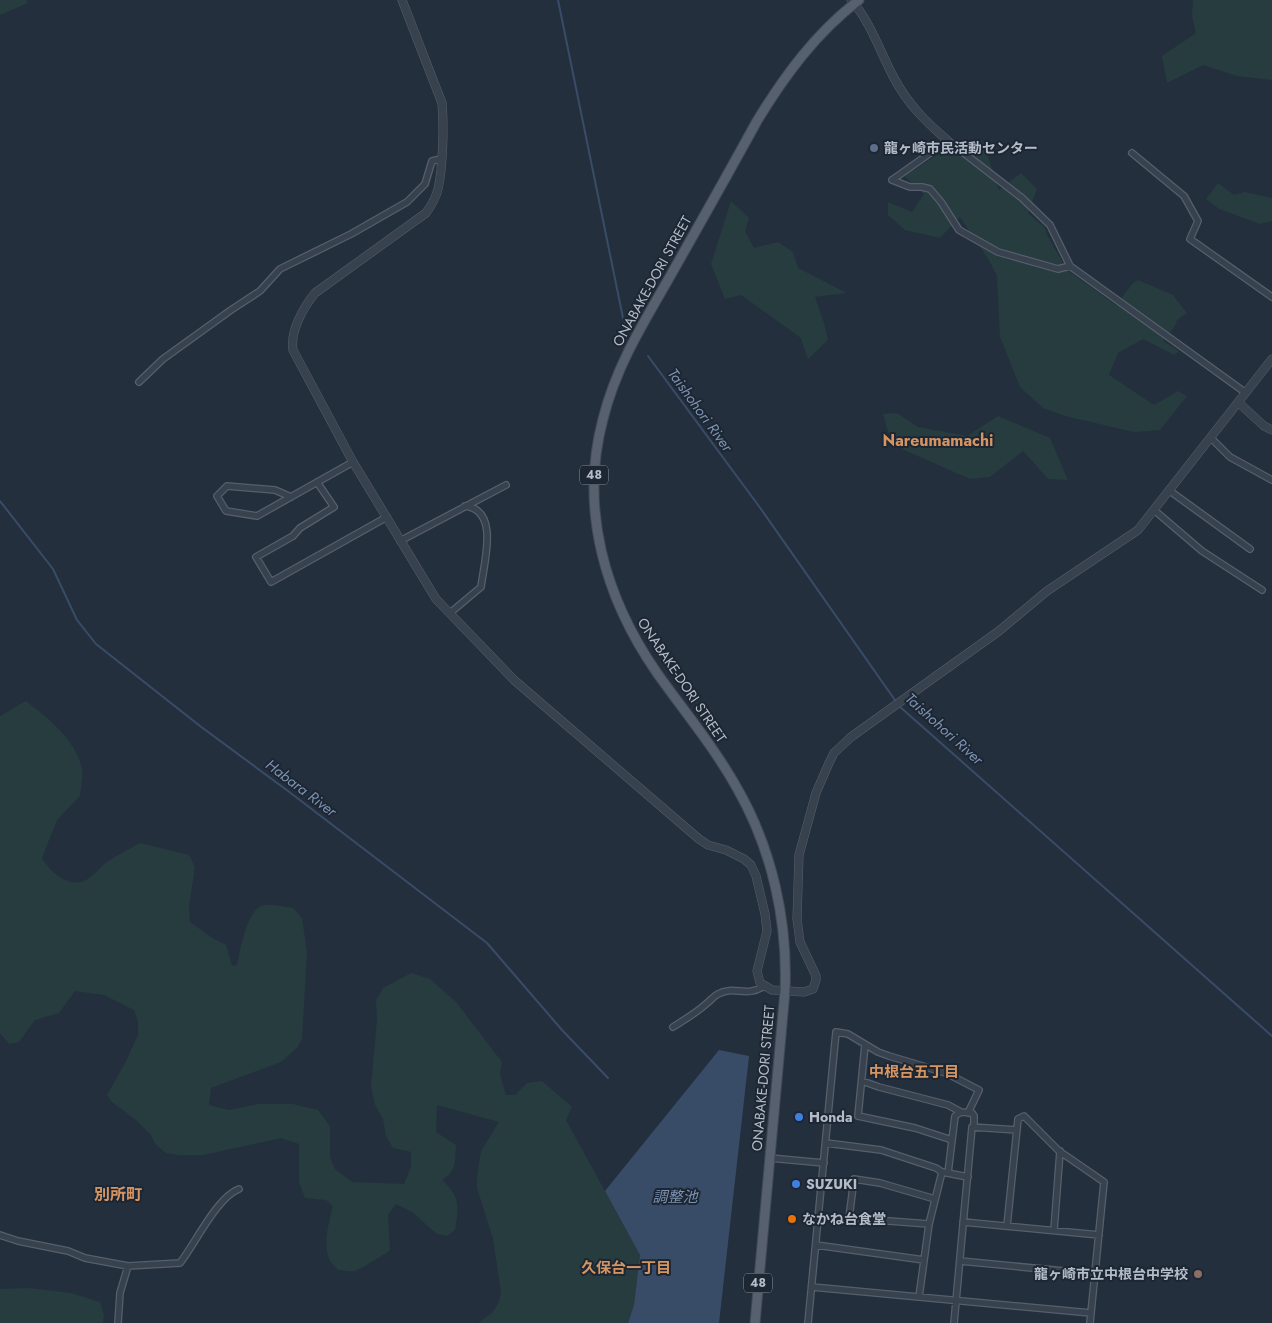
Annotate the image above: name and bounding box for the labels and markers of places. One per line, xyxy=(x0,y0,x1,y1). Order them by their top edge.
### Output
place label: 龍ヶ崎市民活動センター xyxy=(884,138,1038,158)
marker: 龍ヶ崎市民活動センター xyxy=(868,142,880,154)
place label: Honda xyxy=(809,1107,853,1127)
marker: Honda xyxy=(793,1111,805,1123)
place label: SUZUKI xyxy=(806,1174,857,1194)
marker: SUZUKI xyxy=(790,1178,802,1190)
place label: なかね台食堂 xyxy=(802,1209,886,1229)
marker: なかね台食堂 xyxy=(786,1213,798,1225)
place label: 龍ヶ崎市立中根台中学校 xyxy=(1034,1264,1188,1284)
marker: 龍ヶ崎市立中根台中学校 xyxy=(1192,1268,1204,1280)

